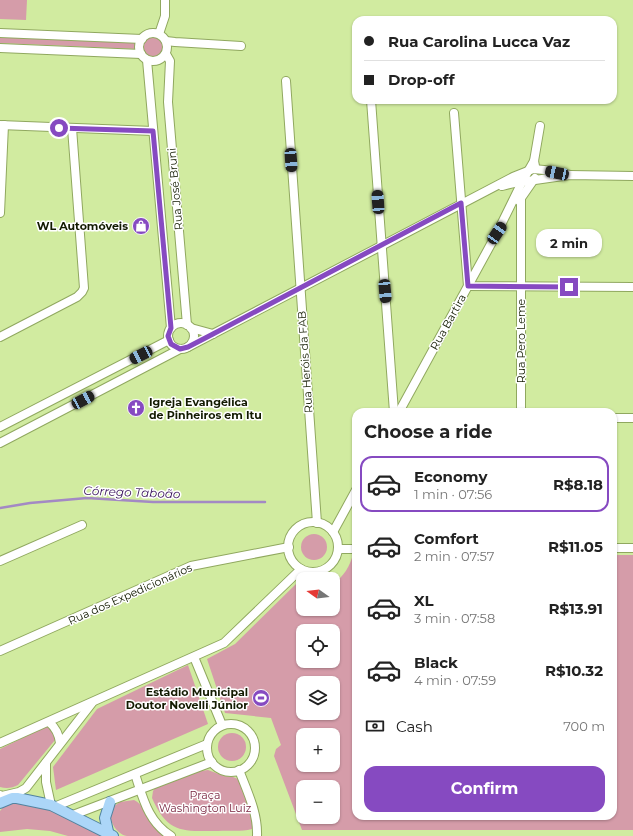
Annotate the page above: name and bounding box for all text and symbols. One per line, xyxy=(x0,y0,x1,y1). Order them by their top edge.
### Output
text: Rua Carolina Lucca Vaz xyxy=(388,32,570,51)
text: Drop-off xyxy=(388,70,455,89)
route start xyxy=(50,119,68,137)
street label: Rua José Bruni xyxy=(164,147,186,231)
car xyxy=(284,148,298,172)
car xyxy=(544,165,570,181)
car xyxy=(371,190,385,214)
shop icon: WL Automóveis xyxy=(131,216,151,236)
place label: WL Automóveis xyxy=(37,219,128,233)
car xyxy=(485,220,509,246)
callout: 2 min xyxy=(536,229,602,257)
text: 2 min xyxy=(550,235,588,251)
route end xyxy=(560,278,578,296)
car xyxy=(378,279,392,303)
street label: Rua Bartira xyxy=(427,292,469,352)
street label: Rua Pero Leme xyxy=(514,298,528,383)
street label: Rua Heróis da FAB xyxy=(294,310,316,414)
car xyxy=(128,344,154,366)
car xyxy=(70,389,96,411)
place label: Igreja Evangélica de Pinheiros em Itu xyxy=(149,395,262,422)
church icon: Igreja Evangélica de Pinheiros em Itu xyxy=(126,398,146,418)
text: Choose a ride xyxy=(364,421,492,443)
icon: car xyxy=(366,466,402,502)
text: Economy xyxy=(414,467,487,486)
text: R$8.18 xyxy=(553,475,603,494)
water label: Córrego Taboão xyxy=(83,483,181,501)
text: 1 min · 07:56 xyxy=(414,486,492,502)
icon: car xyxy=(366,528,402,564)
text: Comfort xyxy=(414,529,479,548)
text: R$11.05 xyxy=(548,537,603,556)
text: 2 min · 07:57 xyxy=(414,548,494,564)
street label: Rua dos Expedicionários xyxy=(66,560,195,628)
north arrow xyxy=(296,572,340,616)
map controls xyxy=(296,572,340,824)
icon: car xyxy=(366,590,402,626)
text: XL xyxy=(414,591,433,610)
text: R$13.91 xyxy=(548,599,603,618)
text: 3 min · 07:58 xyxy=(414,610,495,626)
button: locate xyxy=(296,624,340,668)
icon: car xyxy=(366,652,402,688)
text: Black xyxy=(414,653,458,672)
text: R$10.32 xyxy=(545,661,603,680)
text: 4 min · 07:59 xyxy=(414,672,496,688)
button: layers xyxy=(296,676,340,720)
place label: Estádio Municipal Doutor Novelli Júnior xyxy=(126,685,248,712)
sports icon: Estádio Municipal Doutor Novelli Júnior xyxy=(251,688,271,708)
icon: cash xyxy=(364,715,386,737)
text: Cash xyxy=(396,717,433,736)
text: 700 m xyxy=(563,718,605,734)
button: + xyxy=(296,728,340,772)
button: Confirm xyxy=(364,766,605,812)
button: − xyxy=(296,780,340,824)
park label: Praça Washington Luiz xyxy=(159,788,252,815)

